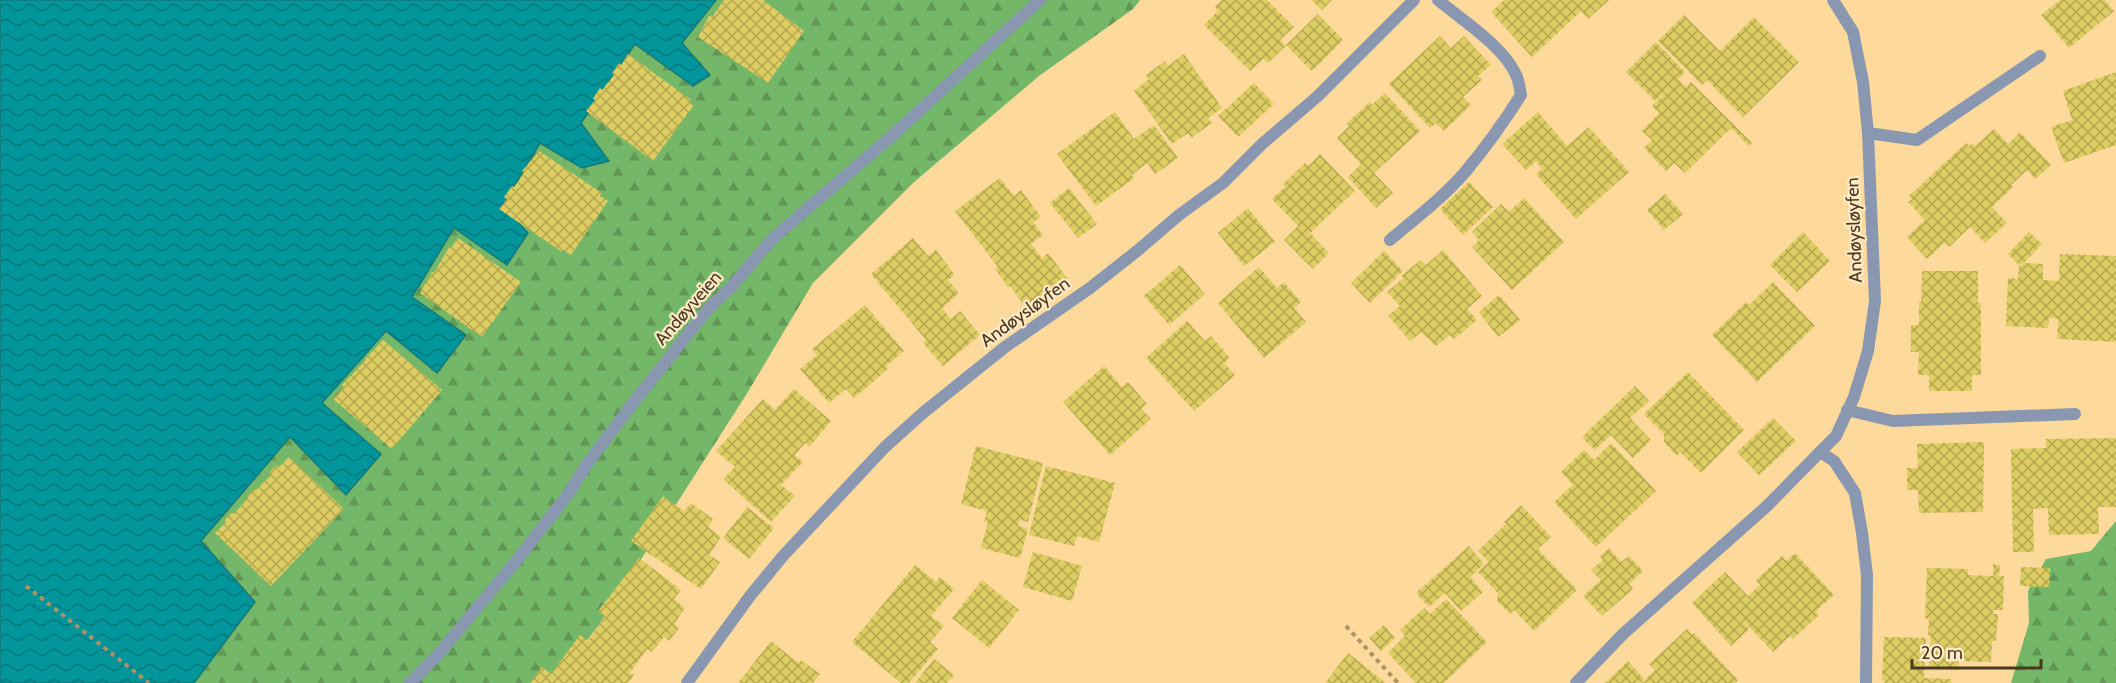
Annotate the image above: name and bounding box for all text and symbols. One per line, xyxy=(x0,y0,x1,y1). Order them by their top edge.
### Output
street label: Andøysløyfen xyxy=(1841,177,1867,283)
street label: Andøyveien xyxy=(650,266,726,350)
street label: Andøysløyfen xyxy=(976,272,1074,352)
scale bar xyxy=(1912,632,2041,670)
text: 20 m xyxy=(1921,642,1963,664)

